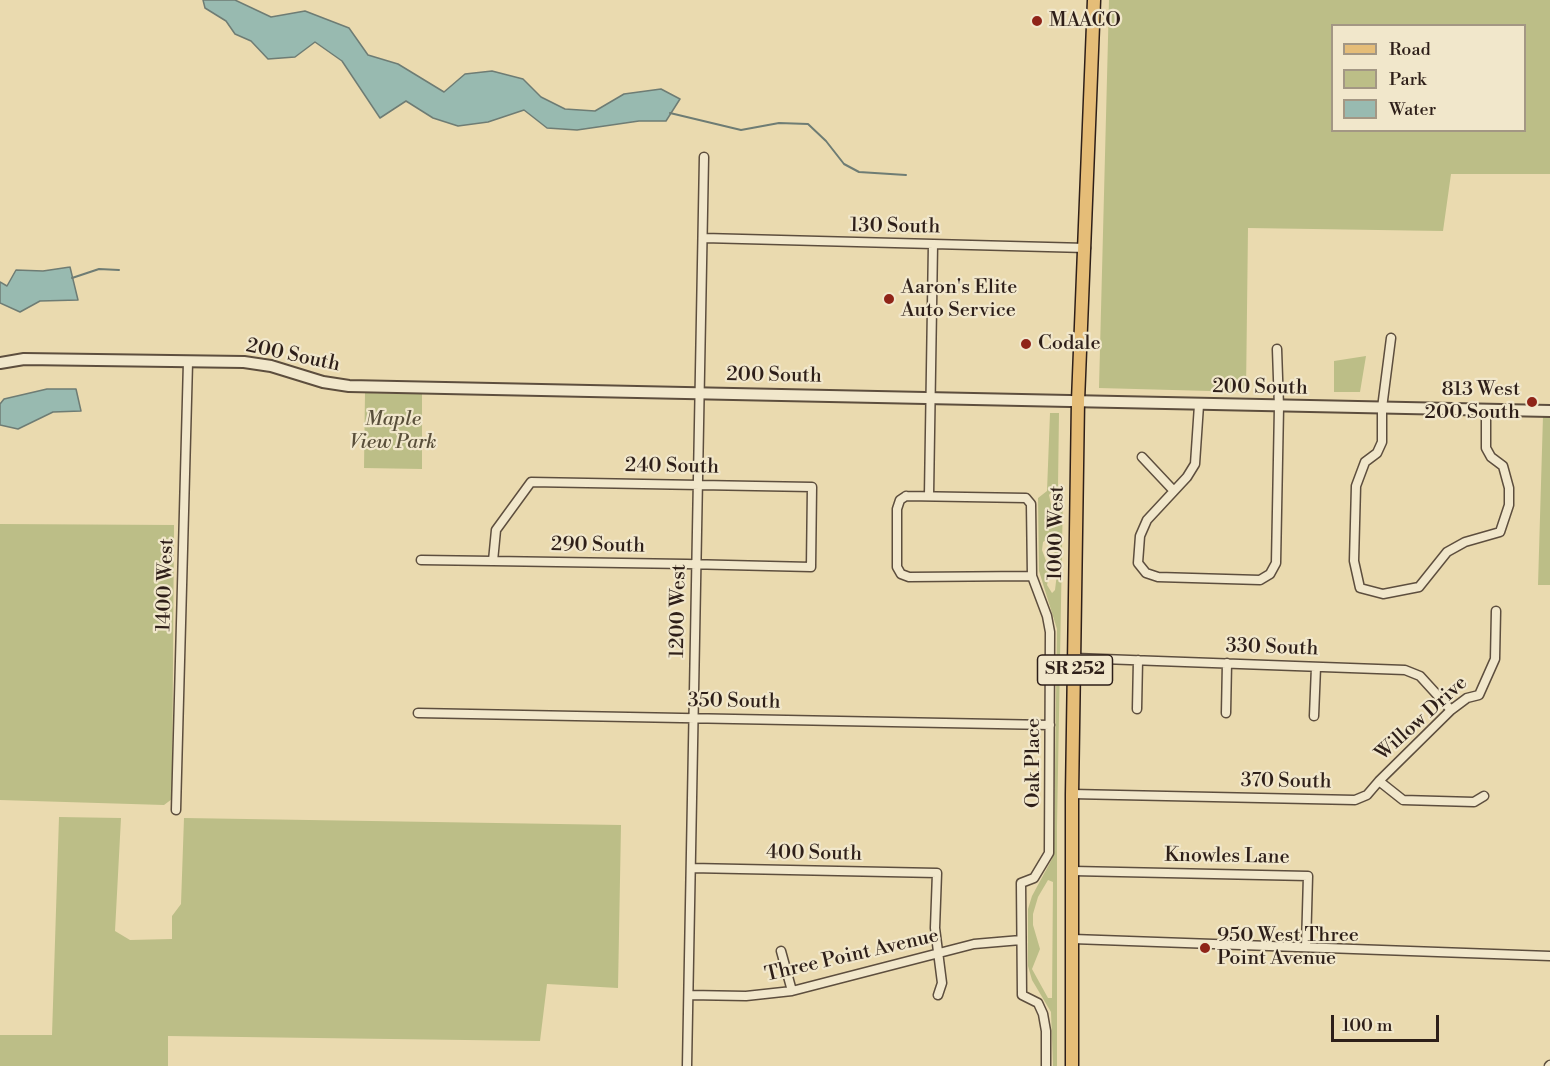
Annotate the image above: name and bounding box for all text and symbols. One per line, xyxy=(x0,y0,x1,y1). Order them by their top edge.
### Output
place label: MAACO xyxy=(1049,9,1121,33)
marker: MAACO xyxy=(1030,14,1044,28)
legend xyxy=(1331,24,1526,132)
text: Road xyxy=(1389,38,1431,61)
text: Park xyxy=(1389,68,1426,91)
text: Water xyxy=(1389,98,1436,121)
street label: 130 South xyxy=(850,214,940,240)
place label: Aaron's Elite Auto Service xyxy=(901,276,1017,323)
marker: Aaron's Elite Auto Service xyxy=(882,292,896,306)
place label: Codale xyxy=(1038,332,1100,356)
street label: 200 South xyxy=(244,334,342,378)
marker: Codale xyxy=(1019,337,1033,351)
street label: 200 South xyxy=(726,363,822,389)
street label: 200 South xyxy=(1212,375,1308,401)
place label: 813 West 200 South xyxy=(1425,378,1520,425)
marker: 813 West 200 South xyxy=(1525,395,1539,409)
park label: Maple View Park xyxy=(349,408,437,455)
street label: 240 South xyxy=(625,454,719,480)
street label: 1000 West xyxy=(1044,485,1070,581)
street label: 290 South xyxy=(551,533,645,559)
street label: 1400 West xyxy=(152,538,180,632)
street label: 1200 West xyxy=(666,564,692,658)
street label: 330 South xyxy=(1225,634,1319,662)
road number: SR 252 xyxy=(1038,655,1112,685)
street label: Willow Drive xyxy=(1371,671,1473,767)
street label: 350 South xyxy=(687,689,781,715)
street label: Oak Place xyxy=(1022,718,1046,808)
street label: 370 South xyxy=(1240,769,1332,795)
street label: 400 South xyxy=(766,841,862,867)
street label: Knowles Lane xyxy=(1164,844,1290,870)
street label: Three Point Avenue xyxy=(763,924,941,988)
place label: 950 West Three Point Avenue xyxy=(1217,924,1359,971)
marker: 950 West Three Point Avenue xyxy=(1198,941,1212,955)
scale bar xyxy=(1334,1003,1442,1041)
text: 100 m xyxy=(1342,1014,1393,1037)

